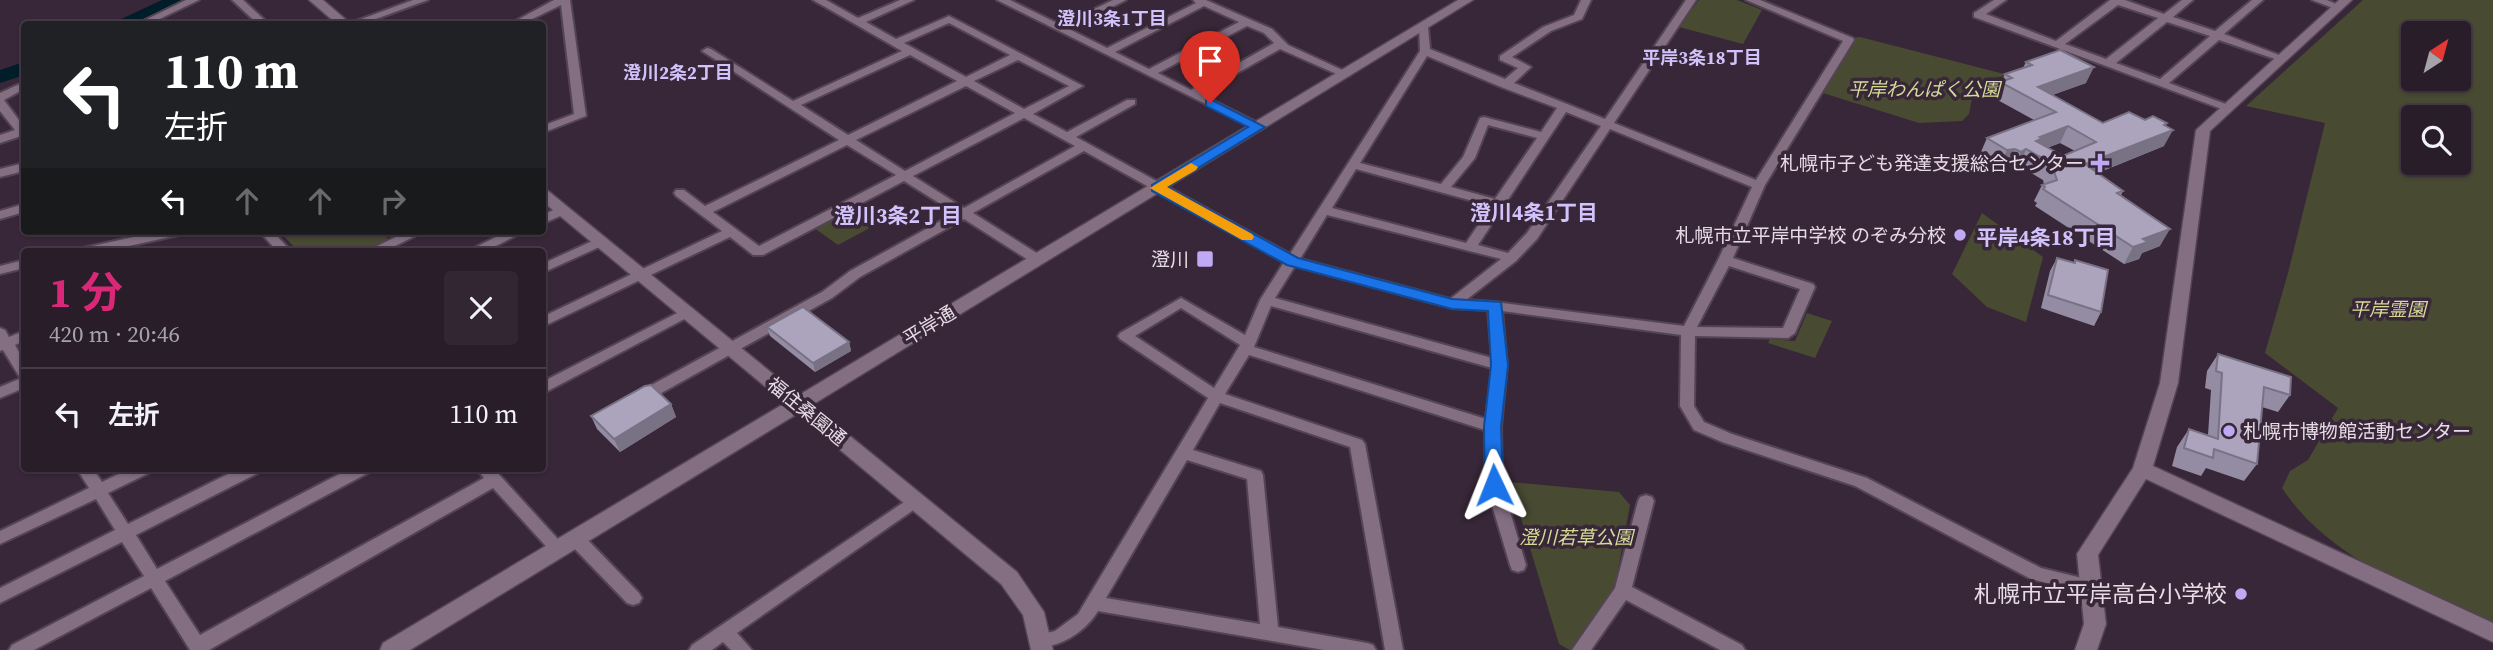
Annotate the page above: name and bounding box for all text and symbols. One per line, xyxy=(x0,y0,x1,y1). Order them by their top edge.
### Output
district label: 澄川3条1丁目 xyxy=(1057,6,1167,31)
north arrow xyxy=(2401,21,2471,91)
map controls xyxy=(2401,21,2471,175)
pin xyxy=(1180,31,1240,103)
text: 110 m xyxy=(164,37,299,104)
icon: arrive xyxy=(1191,42,1229,80)
district label: 平岸3条18丁目 xyxy=(1642,45,1762,70)
icon: left xyxy=(49,49,140,140)
district label: 澄川2条2丁目 xyxy=(623,60,733,85)
park label: 平岸わんぱく公園 xyxy=(1848,76,2003,102)
text: 左折 xyxy=(164,105,228,149)
button: search xyxy=(2401,105,2471,175)
place label: 札幌市子ども発達支援総合センター xyxy=(1780,150,2084,176)
marker: 札幌市子ども発達支援総合センター xyxy=(2090,153,2110,173)
icon: left xyxy=(155,182,193,220)
icon: ahead xyxy=(228,182,266,220)
icon: ahead xyxy=(301,182,339,220)
icon: right xyxy=(374,182,412,220)
district label: 澄川4条1丁目 xyxy=(1470,198,1598,227)
district label: 澄川3条2丁目 xyxy=(834,201,962,230)
place label: 札幌市立平岸中学校 のぞみ分校 xyxy=(1676,222,1946,248)
district label: 平岸4条18丁目 xyxy=(1976,223,2116,252)
marker: 札幌市立平岸中学校 のぞみ分校 xyxy=(1952,227,1968,243)
place label: 澄川 xyxy=(1151,246,1189,272)
marker: 澄川 xyxy=(1195,249,1215,269)
text: 1 分 xyxy=(49,263,123,321)
button: close xyxy=(444,271,518,345)
park label: 平岸霊園 xyxy=(2350,296,2429,322)
street label: 平岸通 xyxy=(898,299,960,351)
text: 420 m · 20:46 xyxy=(49,318,180,350)
street label: 福住桑園通 xyxy=(762,371,852,451)
icon: left xyxy=(49,395,87,433)
text: 110 m xyxy=(450,396,518,432)
text: 左折 xyxy=(108,397,160,433)
place label: 札幌市博物館活動センター xyxy=(2243,418,2471,444)
marker: 札幌市博物館活動センター xyxy=(2221,423,2237,439)
position arrow xyxy=(1457,448,1531,522)
park label: 澄川若草公園 xyxy=(1519,524,1636,550)
place label: 札幌市立平岸高台小学校 xyxy=(1974,578,2227,610)
marker: 札幌市立平岸高台小学校 xyxy=(2233,586,2249,602)

